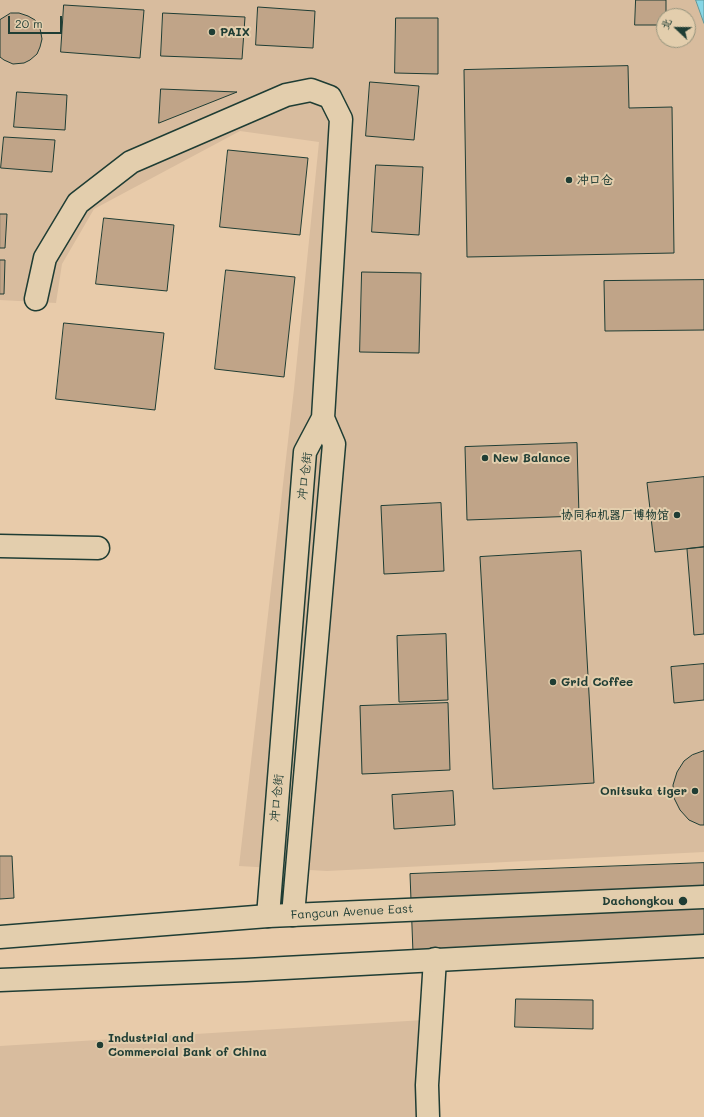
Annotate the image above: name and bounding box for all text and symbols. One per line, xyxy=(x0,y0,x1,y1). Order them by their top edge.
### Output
scale bar xyxy=(10,8,64,34)
north arrow xyxy=(656,8,696,48)
text: 20 m xyxy=(15,15,43,31)
text: 北 xyxy=(656,16,674,32)
place label: PAIX xyxy=(220,25,250,39)
marker: PAIX xyxy=(207,27,217,37)
place label: 冲口仓 xyxy=(577,173,613,187)
marker: 冲口仓 xyxy=(564,175,574,185)
street label: 冲口仓街 xyxy=(295,451,315,501)
place label: New Balance xyxy=(493,451,570,465)
marker: New Balance xyxy=(480,453,490,463)
place label: 协同和机器厂博物馆 xyxy=(561,508,669,522)
marker: 协同和机器厂博物馆 xyxy=(672,510,682,520)
place label: Grid Coffee xyxy=(561,675,633,689)
marker: Grid Coffee xyxy=(548,677,558,687)
street label: 冲口仓街 xyxy=(268,773,286,823)
place label: Onitsuka tiger xyxy=(600,784,687,798)
marker: Onitsuka tiger xyxy=(690,786,700,796)
place label: Dachongkou xyxy=(602,894,674,908)
marker: Dachongkou xyxy=(677,895,689,907)
street label: Fangcun Avenue East xyxy=(290,902,414,922)
place label: Industrial and Commercial Bank of China xyxy=(108,1031,267,1059)
marker: Industrial and Commercial Bank of China xyxy=(95,1040,105,1050)

